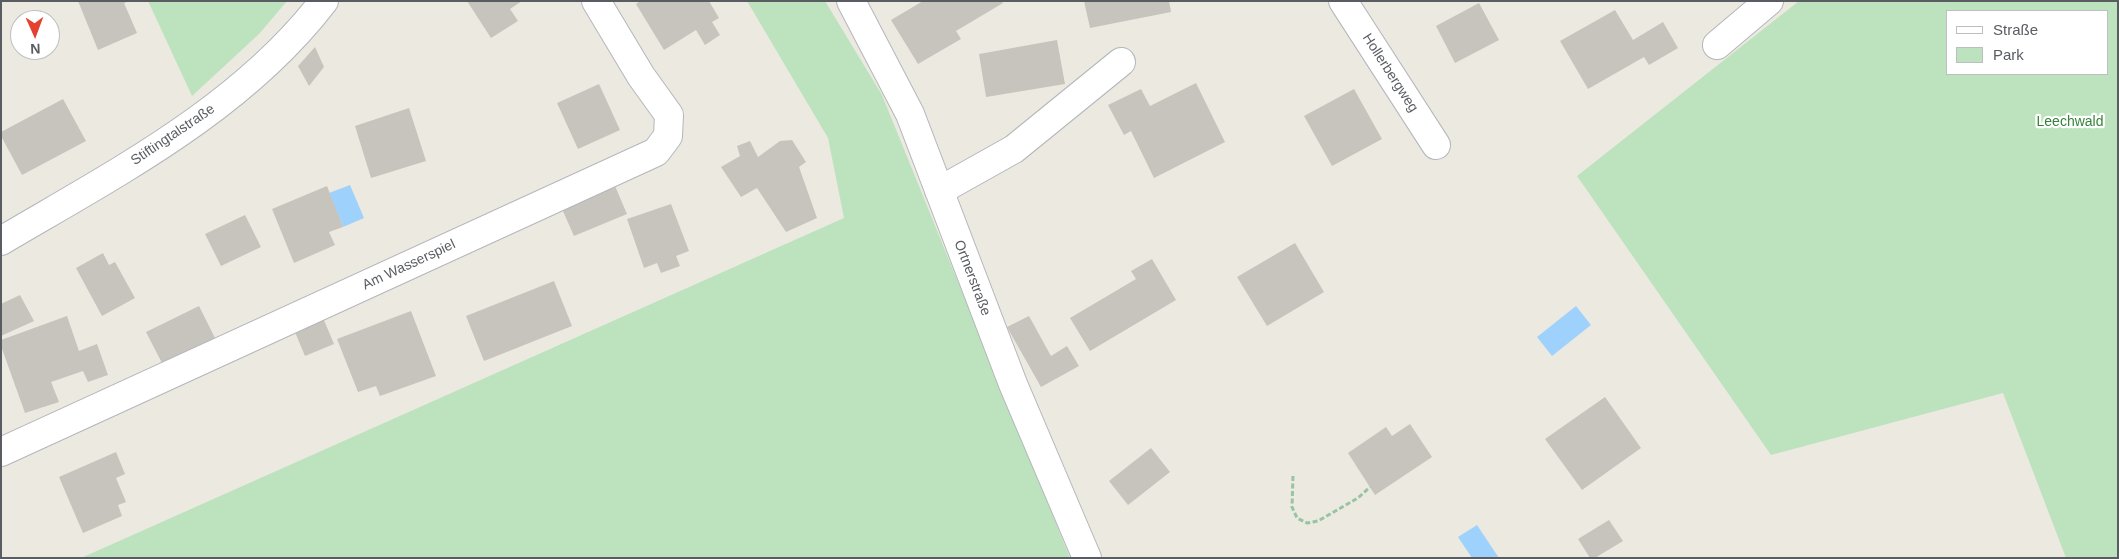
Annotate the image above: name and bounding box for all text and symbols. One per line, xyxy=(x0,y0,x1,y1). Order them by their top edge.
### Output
north arrow xyxy=(10,10,60,60)
legend xyxy=(1946,10,2109,75)
text: Straße xyxy=(1993,21,2038,38)
street label: Hollerbergweg xyxy=(1358,31,1422,115)
text: N xyxy=(30,41,41,57)
text: Park xyxy=(1993,46,2024,63)
street label: Stiftingtalstraße xyxy=(128,101,218,169)
park label: Leechwald xyxy=(2037,114,2103,130)
street label: Am Wasserspiel xyxy=(360,236,458,294)
street label: Ortnerstraße xyxy=(950,238,994,318)

